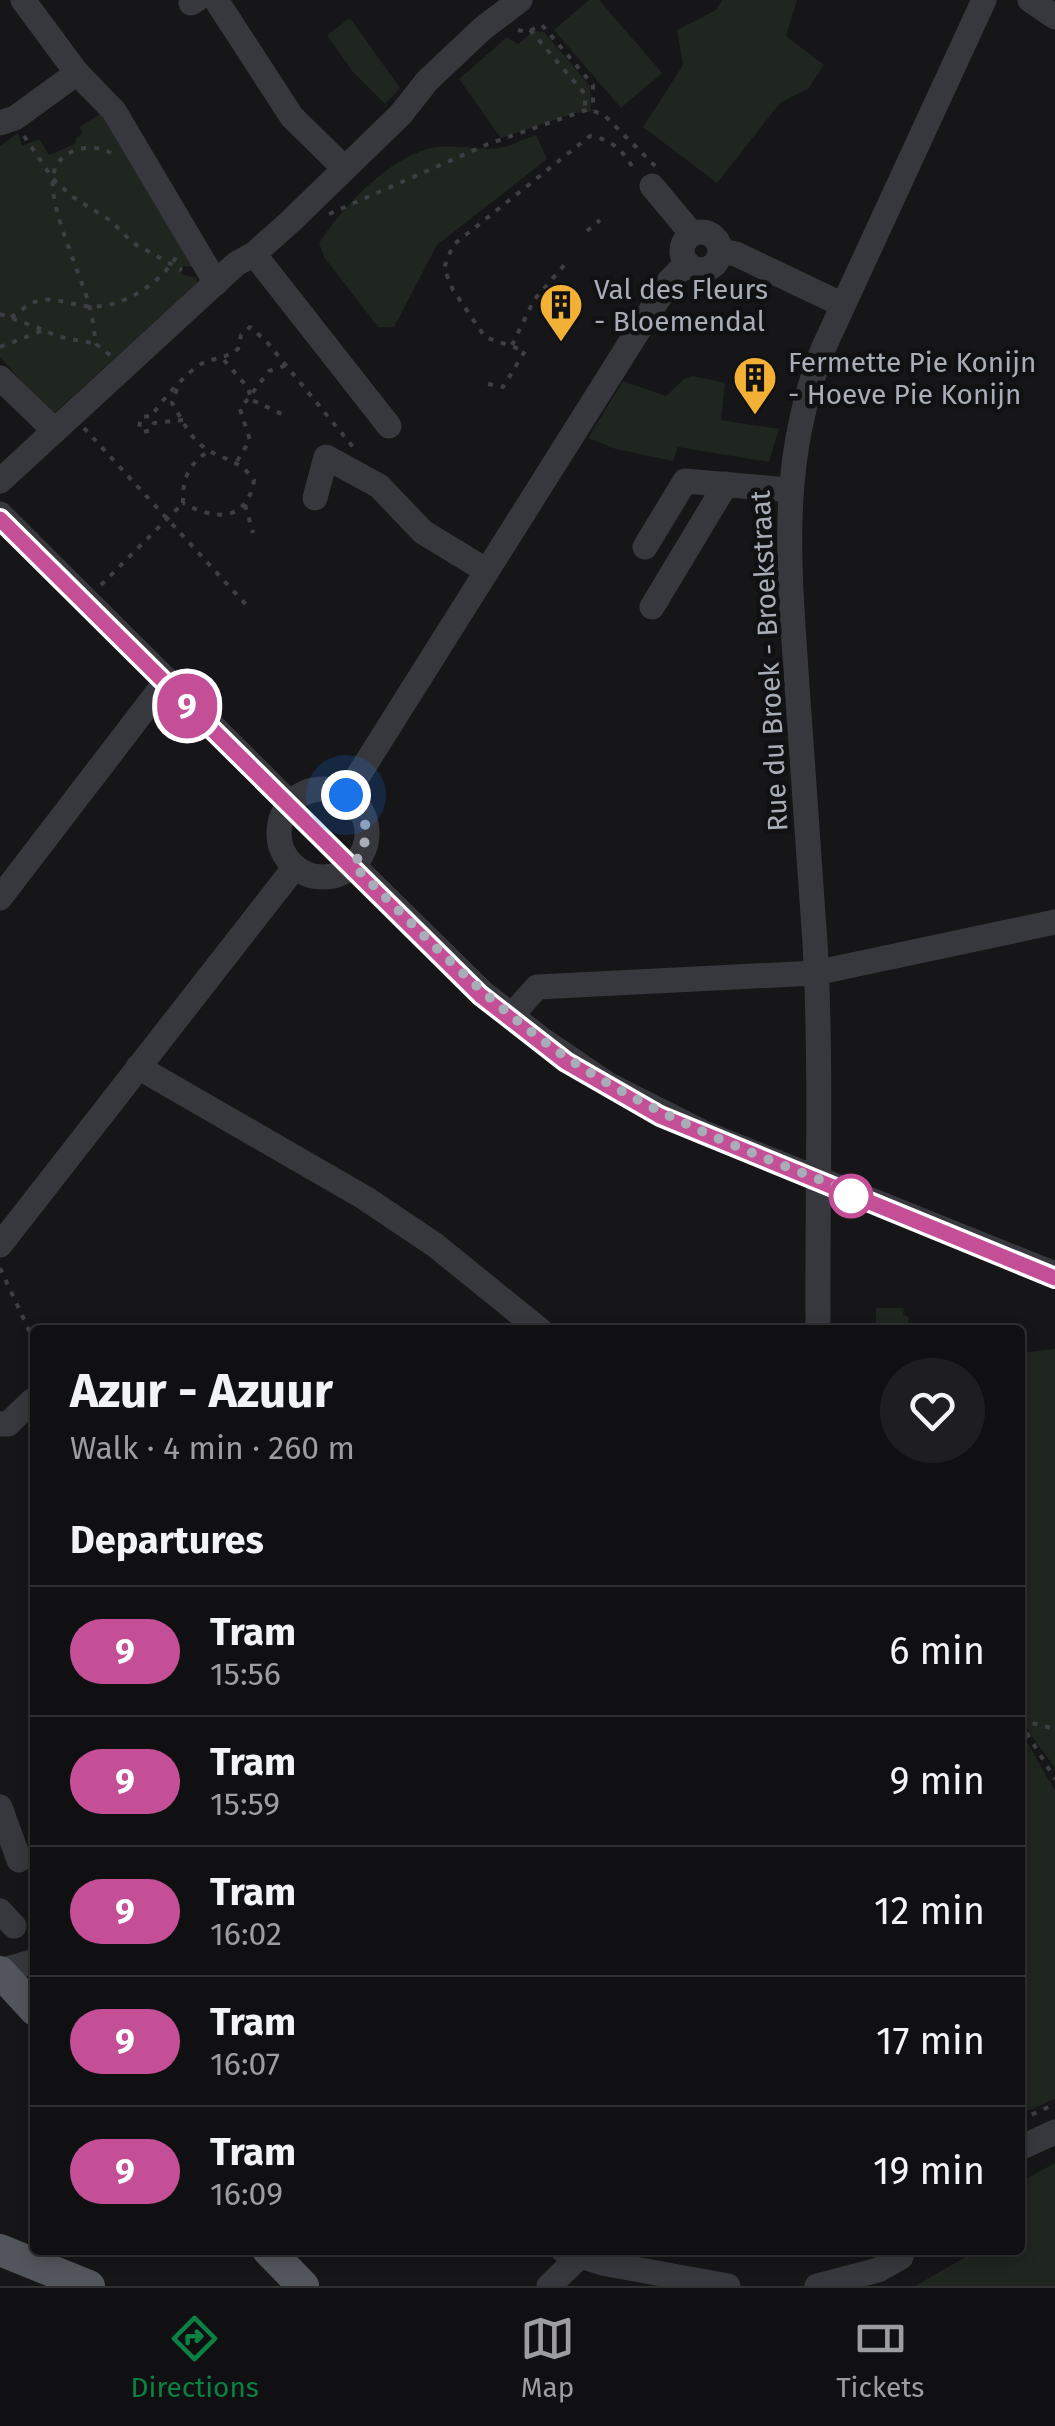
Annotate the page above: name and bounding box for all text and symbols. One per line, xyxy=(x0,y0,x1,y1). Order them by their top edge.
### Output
place label: Val des Fleurs - Bloemendal xyxy=(594,273,768,338)
building icon: Val des Fleurs - Bloemendal xyxy=(538,282,584,343)
place label: Fermette Pie Konijn - Hoeve Pie Konijn xyxy=(788,346,1036,411)
building icon: Fermette Pie Konijn - Hoeve Pie Konijn xyxy=(732,355,778,416)
street label: Rue du Broek - Broekstraat xyxy=(744,489,794,832)
line badge: 9 xyxy=(154,674,220,738)
text: 9 xyxy=(177,685,197,727)
your location xyxy=(321,770,371,820)
unlabelled marker xyxy=(830,1175,872,1217)
button: heart xyxy=(880,1358,985,1463)
text: Azur - Azuur xyxy=(70,1362,333,1420)
text: Walk · 4 min · 260 m xyxy=(70,1429,355,1467)
text: Departures xyxy=(70,1517,264,1563)
text: Tram xyxy=(210,1609,296,1655)
text: 6 min xyxy=(889,1628,985,1674)
text: 9 xyxy=(115,1630,135,1672)
text: 15:56 xyxy=(210,1655,281,1693)
text: Tram xyxy=(210,1739,296,1785)
text: 9 min xyxy=(889,1758,985,1804)
text: 9 xyxy=(115,1760,135,1802)
text: 15:59 xyxy=(210,1785,280,1823)
text: Tram xyxy=(210,1869,296,1915)
text: 12 min xyxy=(874,1888,985,1934)
text: 9 xyxy=(115,1890,135,1932)
text: 16:02 xyxy=(210,1915,282,1953)
text: Tram xyxy=(210,1999,296,2045)
text: 17 min xyxy=(876,2018,985,2064)
text: 9 xyxy=(115,2020,135,2062)
text: 16:07 xyxy=(210,2045,280,2083)
text: Tram xyxy=(210,2129,296,2175)
text: 19 min xyxy=(873,2148,985,2194)
text: 9 xyxy=(115,2150,135,2192)
text: 16:09 xyxy=(210,2175,283,2213)
tab: Directions xyxy=(131,2311,259,2404)
tab: Map xyxy=(520,2311,575,2404)
tab: Tickets xyxy=(836,2311,924,2404)

